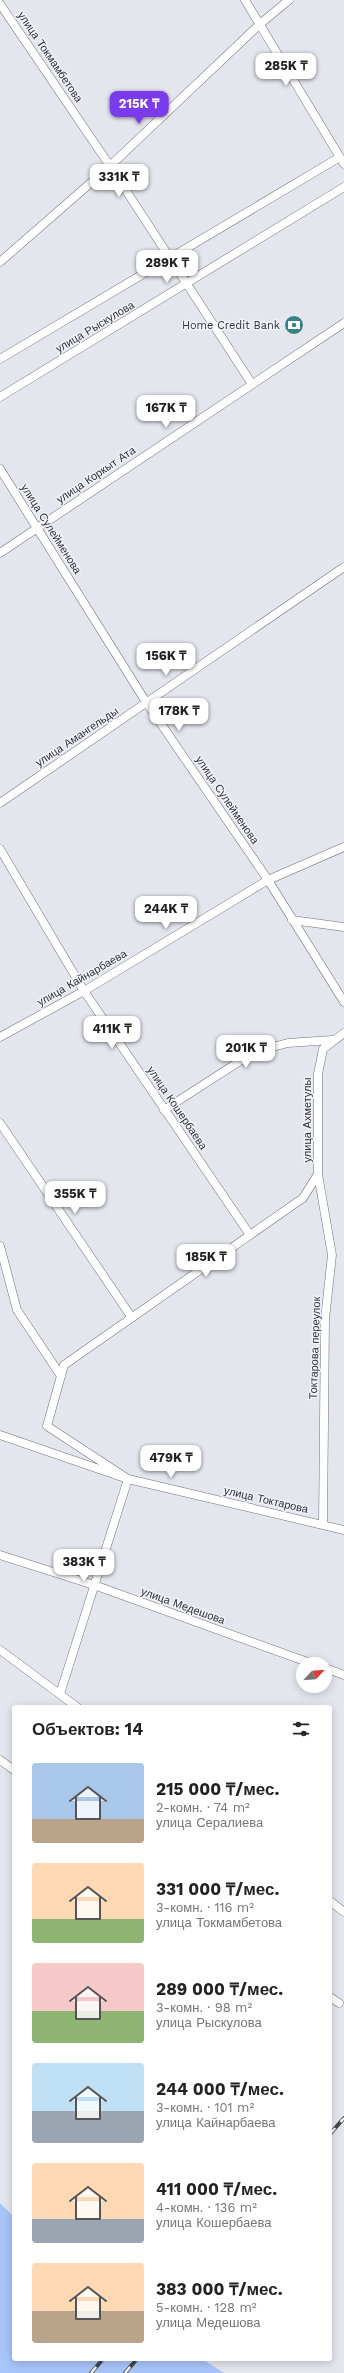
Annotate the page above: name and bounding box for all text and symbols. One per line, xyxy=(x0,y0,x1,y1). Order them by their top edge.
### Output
street label: улица Токмамбетова xyxy=(15,9,86,106)
pin: 285K ₸ xyxy=(253,53,319,87)
text: 285K ₸ xyxy=(264,58,308,73)
pin: 215K ₸ xyxy=(106,91,172,125)
text: 215K ₸ xyxy=(119,96,159,111)
pin: 331K ₸ xyxy=(86,164,152,198)
text: 331K ₸ xyxy=(99,169,139,184)
pin: 289K ₸ xyxy=(134,250,200,284)
text: 289K ₸ xyxy=(145,255,189,270)
street label: улица Рыскулова xyxy=(53,298,137,356)
bank icon: Home Credit Bank xyxy=(283,314,305,336)
place label: Home Credit Bank xyxy=(182,319,280,332)
pin: 167K ₸ xyxy=(133,395,199,429)
text: 167K ₸ xyxy=(146,400,187,415)
street label: улица Коркыт Ата xyxy=(54,443,139,506)
street label: улица Сулейменова xyxy=(18,482,84,577)
pin: 156K ₸ xyxy=(133,643,199,677)
text: 156K ₸ xyxy=(146,648,186,663)
pin: 178K ₸ xyxy=(146,698,212,732)
text: 178K ₸ xyxy=(158,703,200,718)
street label: улица Амангельды xyxy=(33,704,121,770)
street label: улица Сулейменова xyxy=(193,753,262,847)
pin: 244K ₸ xyxy=(133,896,199,930)
text: 244K ₸ xyxy=(144,901,188,916)
street label: улица Кайнарбаева xyxy=(35,947,130,1009)
pin: 411K ₸ xyxy=(79,1016,145,1050)
text: 411K ₸ xyxy=(92,1021,132,1036)
pin: 201K ₸ xyxy=(213,1035,279,1069)
text: 201K ₸ xyxy=(225,1040,267,1055)
street label: улица Кошербаева xyxy=(144,1064,210,1153)
street label: улица Ахметулы xyxy=(301,1077,314,1162)
pin: 355K ₸ xyxy=(42,1181,108,1215)
text: 355K ₸ xyxy=(54,1186,96,1201)
pin: 185K ₸ xyxy=(173,1244,239,1278)
text: 185K ₸ xyxy=(185,1249,227,1264)
street label: Токтарова переулок xyxy=(307,1296,323,1400)
pin: 479K ₸ xyxy=(138,1445,204,1479)
text: 479K ₸ xyxy=(149,1450,193,1465)
street label: улица Токтарова xyxy=(223,1484,310,1516)
pin: 383K ₸ xyxy=(51,1549,117,1583)
text: 383K ₸ xyxy=(62,1554,106,1569)
street label: улица Медешова xyxy=(139,1585,228,1628)
north arrow xyxy=(296,1657,332,1693)
map controls xyxy=(296,1657,332,1693)
icon: filters xyxy=(290,1718,312,1740)
text: Объектов: 14 xyxy=(32,1719,143,1739)
icon: home xyxy=(64,1779,112,1827)
text: 215 000 ₸/мес. xyxy=(156,1779,279,1799)
text: 2-комн. · 74 m² xyxy=(156,1800,250,1815)
text: улица Сералиева xyxy=(156,1815,263,1830)
icon: home xyxy=(64,1879,112,1927)
text: 331 000 ₸/мес. xyxy=(156,1879,280,1899)
text: 3-комн. · 116 m² xyxy=(156,1900,254,1915)
text: улица Токмамбетова xyxy=(156,1915,282,1930)
icon: home xyxy=(64,1979,112,2027)
text: 289 000 ₸/мес. xyxy=(156,1979,283,1999)
text: 3-комн. · 98 m² xyxy=(156,2000,252,2015)
text: улица Рыскулова xyxy=(156,2015,262,2030)
icon: home xyxy=(64,2079,112,2127)
text: 244 000 ₸/мес. xyxy=(156,2079,284,2099)
text: 3-комн. · 101 m² xyxy=(156,2100,254,2115)
text: улица Кайнарбаева xyxy=(156,2115,275,2130)
icon: home xyxy=(64,2179,112,2227)
text: 411 000 ₸/мес. xyxy=(156,2179,277,2199)
text: 4-комн. · 136 m² xyxy=(156,2200,257,2215)
text: улица Кошербаева xyxy=(156,2215,271,2230)
icon: home xyxy=(64,2279,112,2327)
text: 383 000 ₸/мес. xyxy=(156,2279,283,2299)
text: 5-комн. · 128 m² xyxy=(156,2300,257,2315)
text: улица Медешова xyxy=(156,2315,261,2330)

